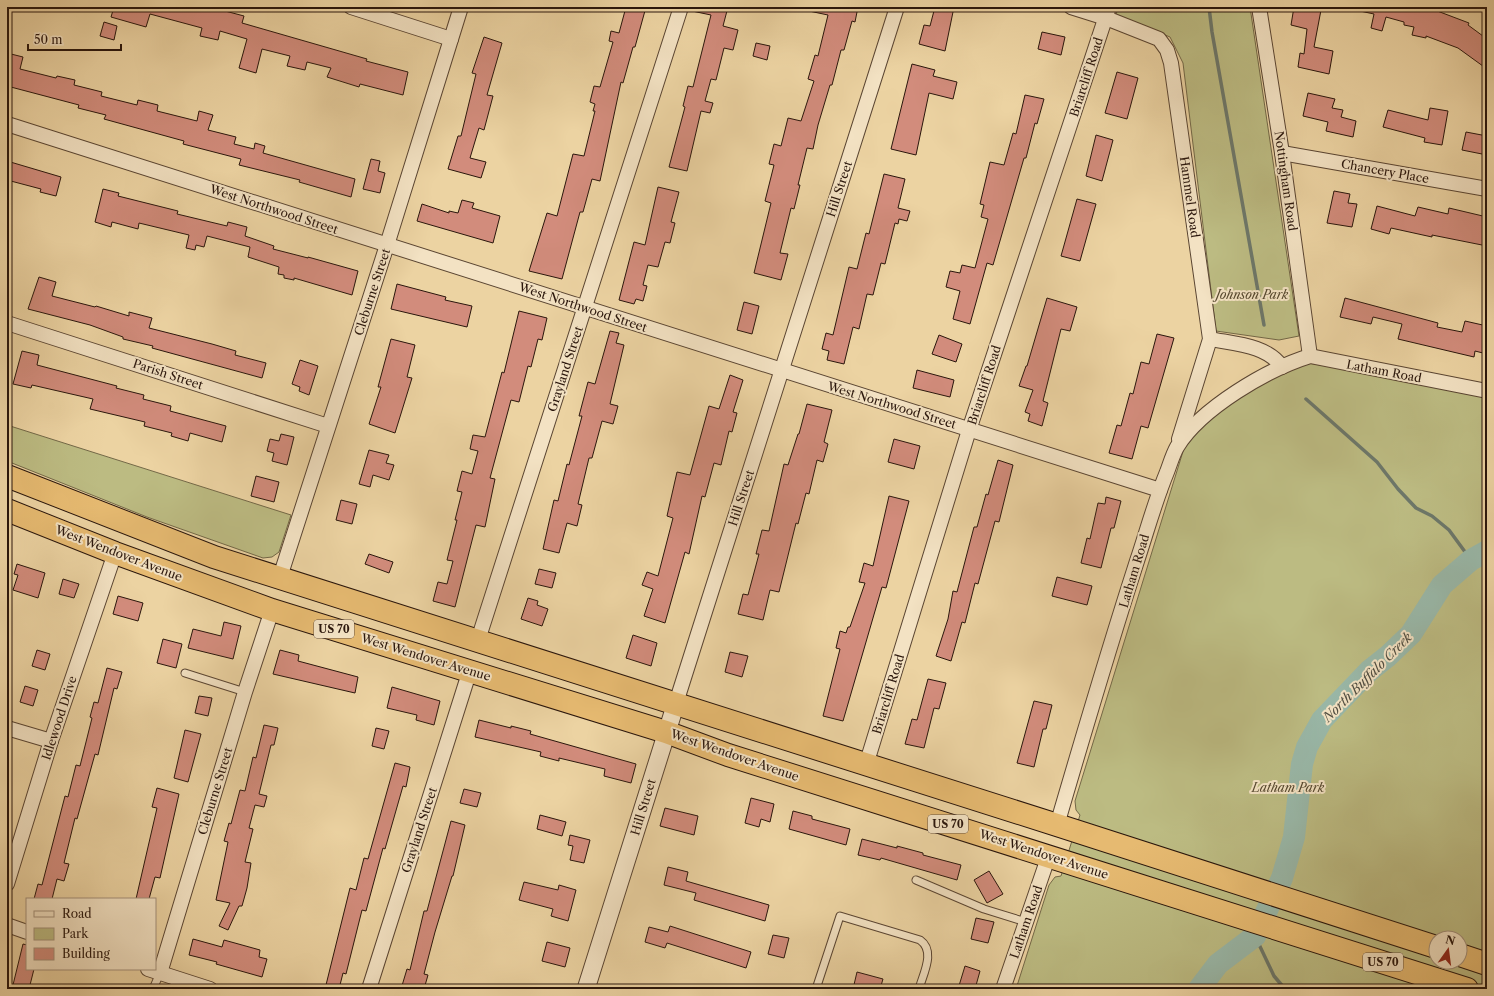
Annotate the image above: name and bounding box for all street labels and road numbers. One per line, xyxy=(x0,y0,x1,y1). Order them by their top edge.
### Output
street label: Briarcliff Road xyxy=(1066,35,1106,119)
street label: Nottingham Road xyxy=(1272,130,1301,233)
street label: Hammel Road xyxy=(1177,155,1203,239)
street label: Chancery Place xyxy=(1340,156,1430,186)
street label: Hill Street xyxy=(823,158,855,219)
street label: West Northwood Street xyxy=(207,181,341,237)
street label: Cleburne Street xyxy=(351,246,393,337)
street label: West Northwood Street xyxy=(516,279,650,335)
street label: Grayland Street xyxy=(544,324,586,414)
street label: Briarcliff Road xyxy=(964,343,1004,427)
street label: Parish Street xyxy=(131,356,206,393)
street label: Latham Road xyxy=(1345,356,1424,386)
street label: West Northwood Street xyxy=(825,378,959,432)
street label: Hill Street xyxy=(725,467,757,528)
street label: West Wendover Avenue xyxy=(52,522,185,584)
street label: Latham Road xyxy=(1116,532,1153,610)
road number: US 70 xyxy=(314,620,354,638)
street label: West Wendover Avenue xyxy=(358,630,493,684)
street label: Briarcliff Road xyxy=(869,652,907,736)
street label: Idlewood Drive xyxy=(38,674,80,762)
street label: West Wendover Avenue xyxy=(668,726,801,784)
street label: Cleburne Street xyxy=(195,745,236,837)
street label: Hill Street xyxy=(627,776,659,837)
street label: Grayland Street xyxy=(398,785,440,875)
road number: US 70 xyxy=(928,815,968,833)
street label: West Wendover Avenue xyxy=(977,826,1111,882)
street label: Latham Road xyxy=(1006,883,1046,961)
road number: US 70 xyxy=(1363,953,1403,971)

